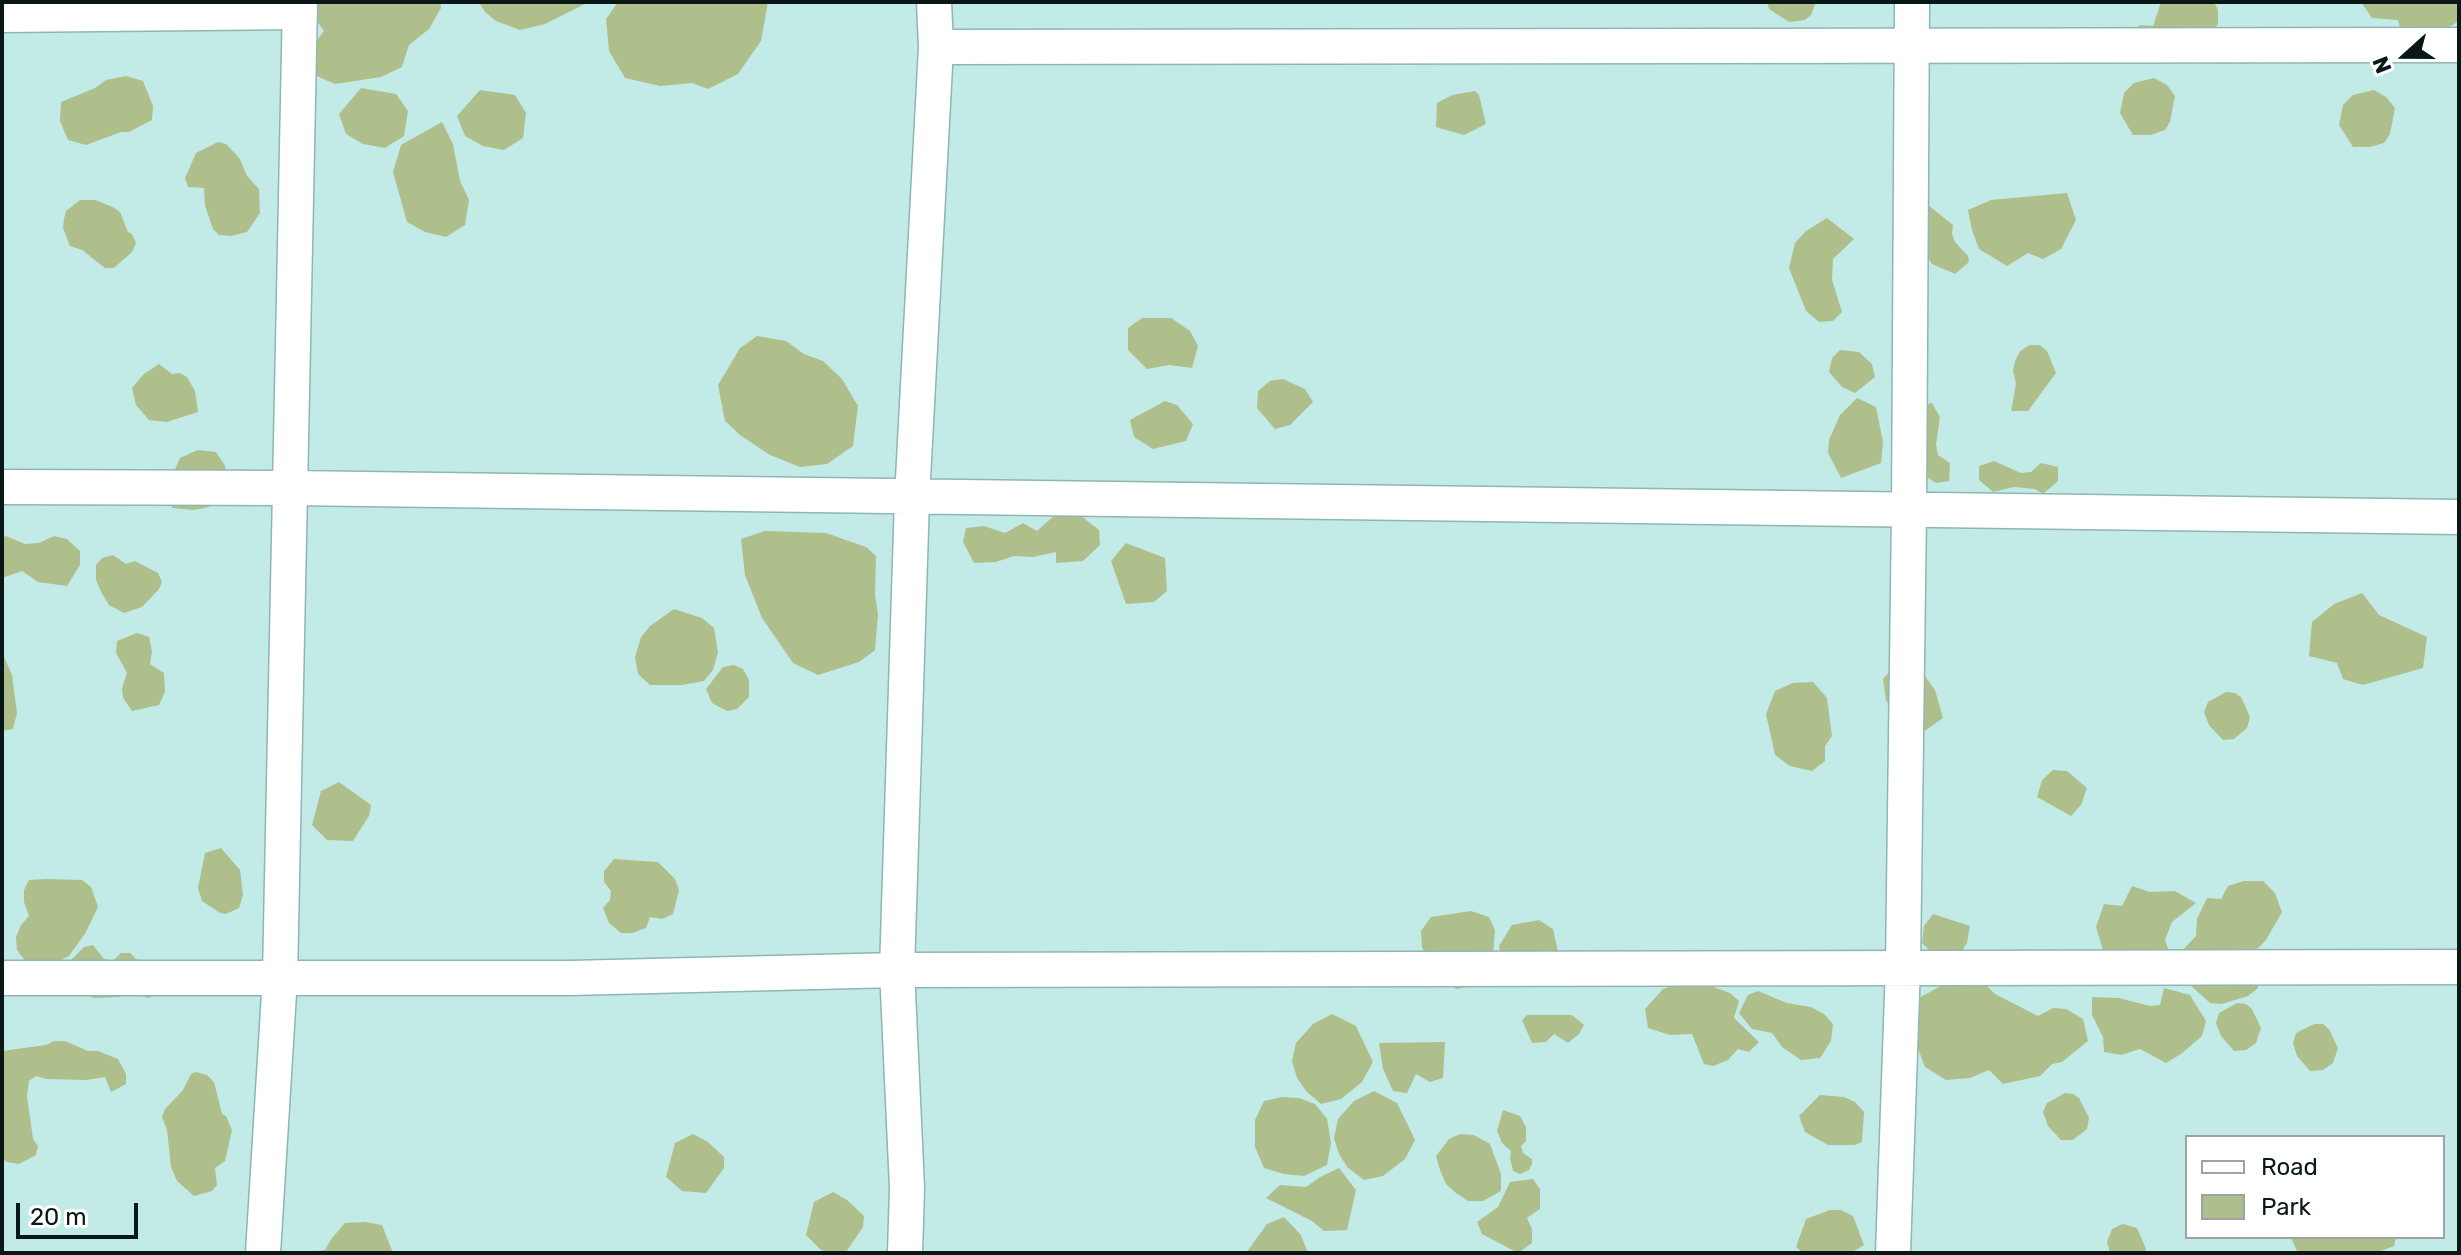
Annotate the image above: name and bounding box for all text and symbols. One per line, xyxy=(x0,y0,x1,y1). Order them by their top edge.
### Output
north arrow xyxy=(2365,16,2445,96)
text: N xyxy=(2367,53,2398,77)
legend xyxy=(2185,1135,2445,1239)
text: Road xyxy=(2261,1153,2318,1181)
scale bar xyxy=(20,1187,142,1237)
text: Park xyxy=(2261,1193,2311,1221)
text: 20 m xyxy=(30,1203,87,1231)

